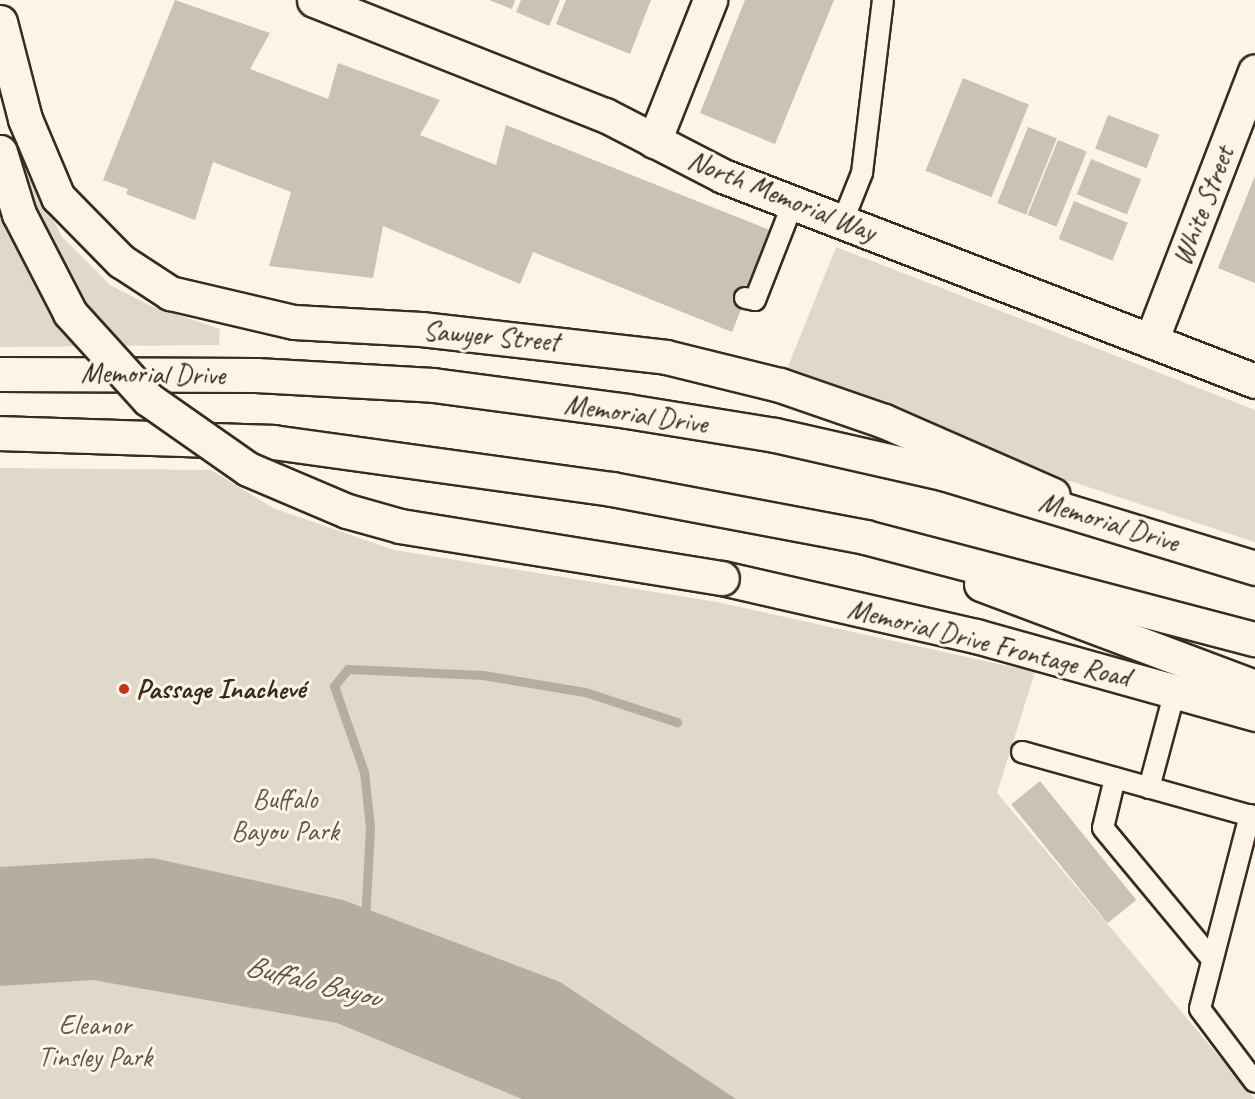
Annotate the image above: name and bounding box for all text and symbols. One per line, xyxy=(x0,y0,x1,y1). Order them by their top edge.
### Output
street label: White Street xyxy=(1165,141,1241,271)
street label: North Memorial Way xyxy=(683,143,881,249)
street label: Sawyer Street xyxy=(422,313,560,359)
street label: Memorial Drive xyxy=(81,356,225,392)
street label: Memorial Drive xyxy=(562,387,710,441)
street label: Memorial Drive xyxy=(1035,485,1183,559)
street label: Memorial Drive Frontage Road xyxy=(845,592,1133,694)
place label: Passage Inachevé xyxy=(136,672,305,706)
marker: Passage Inachevé xyxy=(117,682,131,696)
park label: Buffalo Bayou Park xyxy=(231,782,339,848)
water label: Buffalo Bayou xyxy=(242,947,384,1015)
park label: Eleanor Tinsley Park xyxy=(38,1008,152,1074)

